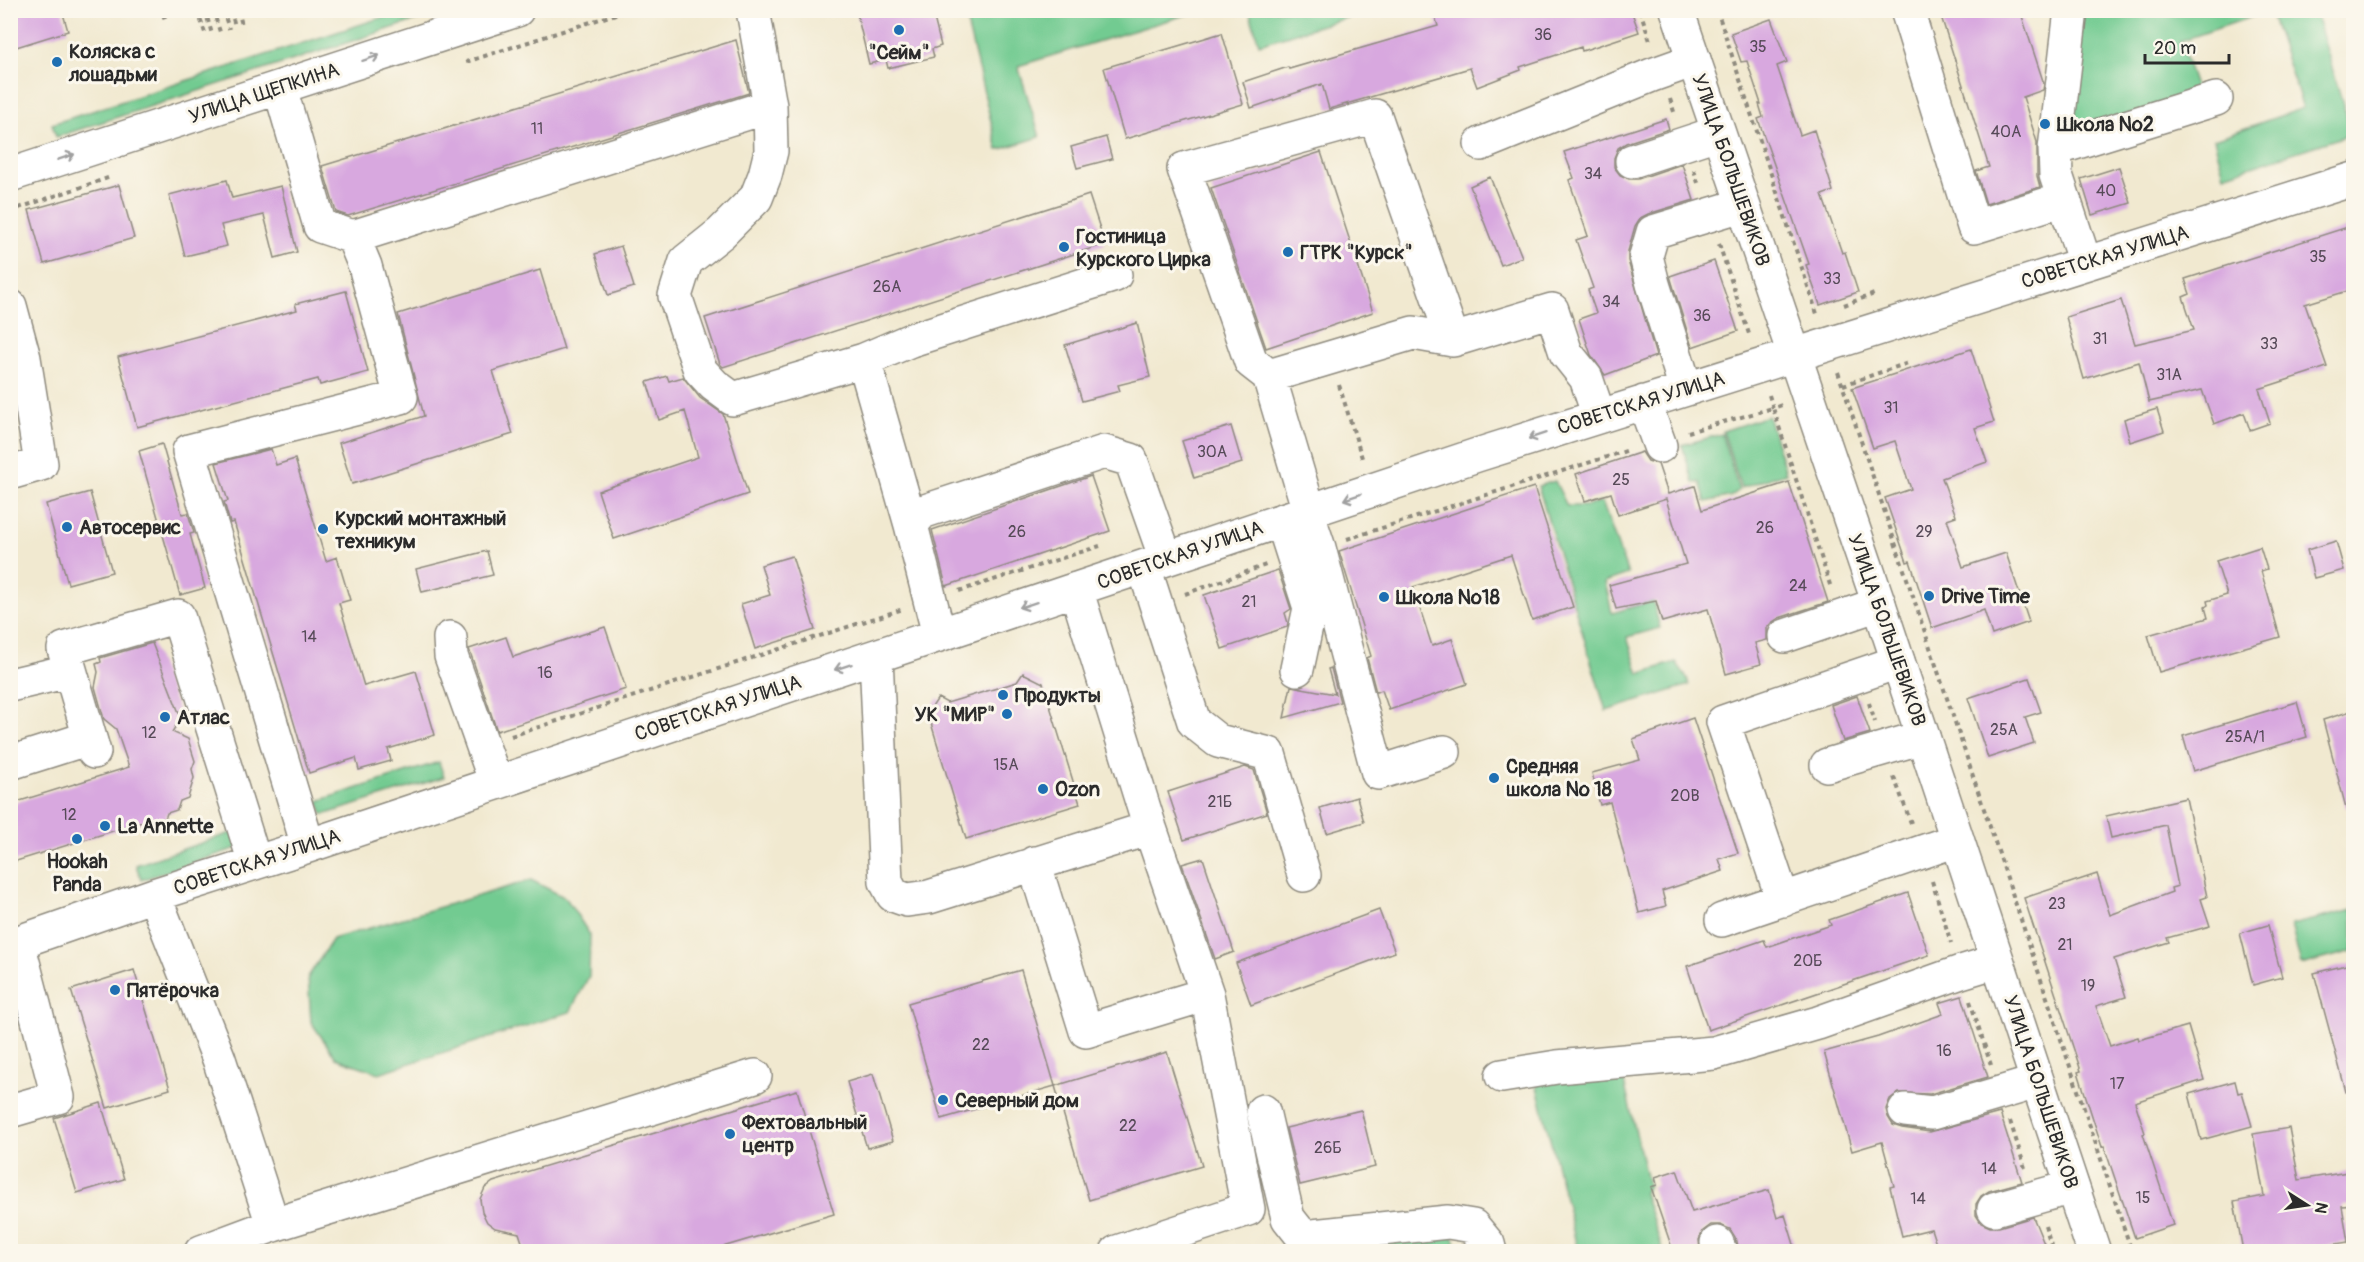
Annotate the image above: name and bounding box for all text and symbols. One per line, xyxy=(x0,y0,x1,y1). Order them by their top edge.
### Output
marker: "Сейм" xyxy=(892,23,906,37)
house number: 36 xyxy=(1534,25,1552,45)
scale bar xyxy=(2145,27,2229,65)
house number: 35 xyxy=(1749,37,1767,57)
text: 20 m xyxy=(2154,37,2196,60)
place label: Коляска с лошадьми xyxy=(68,39,157,87)
place label: "Сейм" xyxy=(868,40,930,65)
one-way arrow xyxy=(361,52,380,63)
marker: Коляска с лошадьми xyxy=(50,55,64,69)
street label: УЛИЦА ЩЕПКИНА xyxy=(186,57,342,129)
street label: УЛИЦА БОЛЬШЕВИКОВ xyxy=(1686,71,1776,269)
place label: Школа №2 xyxy=(2056,112,2154,137)
marker: Школа №2 xyxy=(2038,117,2052,131)
house number: 11 xyxy=(531,119,543,139)
house number: 40А xyxy=(1991,122,2021,142)
one-way arrow xyxy=(56,151,75,162)
house number: 34 xyxy=(1584,164,1602,184)
house number: 40 xyxy=(2096,181,2116,201)
street label: СОВЕТСКАЯ УЛИЦА xyxy=(2018,220,2192,294)
place label: Гостиница Курского Цирка xyxy=(1076,224,1211,272)
marker: Гостиница Курского Цирка xyxy=(1057,240,1071,254)
place label: ГТРК "Курск" xyxy=(1300,240,1413,265)
marker: ГТРК "Курск" xyxy=(1281,245,1295,259)
house number: 35 xyxy=(2309,247,2327,267)
house number: 33 xyxy=(1823,269,1841,289)
house number: 26А xyxy=(873,277,901,297)
house number: 34 xyxy=(1602,292,1620,312)
house number: 36 xyxy=(1693,306,1711,326)
house number: 31 xyxy=(2092,329,2108,349)
house number: 33 xyxy=(2260,334,2278,354)
house number: 31А xyxy=(2156,365,2182,385)
street label: СОВЕТСКАЯ УЛИЦА xyxy=(1554,366,1728,440)
house number: 31 xyxy=(1883,398,1899,418)
one-way arrow xyxy=(1528,431,1547,442)
house number: 30А xyxy=(1197,442,1227,462)
house number: 25 xyxy=(1612,470,1630,490)
one-way arrow xyxy=(1343,492,1362,503)
place label: Курский монтажный техникум xyxy=(335,506,506,554)
place label: Автосервис xyxy=(79,515,181,540)
street label: СОВЕТСКАЯ УЛИЦА xyxy=(1094,515,1266,595)
house number: 26 xyxy=(1756,518,1774,538)
marker: Автосервис xyxy=(60,520,74,534)
marker: Курский монтажный техникум xyxy=(316,522,330,536)
house number: 26 xyxy=(1008,522,1026,542)
house number: 29 xyxy=(1915,522,1933,542)
street label: УЛИЦА БОЛЬШЕВИКОВ xyxy=(1842,531,1932,729)
house number: 24 xyxy=(1789,576,1807,596)
place label: Drive Time xyxy=(1941,584,2031,609)
place label: Школа №18 xyxy=(1395,585,1500,610)
marker: Drive Time xyxy=(1922,589,1936,603)
marker: Школа №18 xyxy=(1377,590,1391,604)
house number: 21 xyxy=(1241,592,1257,612)
one-way arrow xyxy=(1019,601,1038,612)
house number: 14 xyxy=(301,627,317,647)
one-way arrow xyxy=(834,662,853,673)
house number: 16 xyxy=(537,663,553,683)
street label: СОВЕТСКАЯ УЛИЦА xyxy=(631,669,805,747)
place label: Продукты xyxy=(1015,683,1101,708)
marker: Продукты xyxy=(996,688,1010,702)
place label: УК "МИР" xyxy=(915,702,995,727)
place label: Атлас xyxy=(177,705,230,730)
marker: УК "МИР" xyxy=(1000,707,1014,721)
marker: Атлас xyxy=(158,710,172,724)
house number: 25А xyxy=(1990,720,2018,740)
house number: 12 xyxy=(141,723,157,743)
house number: 25А/1 xyxy=(2225,727,2265,747)
place label: Средняя школа № 18 xyxy=(1506,754,1612,802)
house number: 15А xyxy=(993,755,1019,775)
marker: Средняя школа № 18 xyxy=(1487,771,1501,785)
place label: Ozon xyxy=(1055,777,1100,802)
marker: Ozon xyxy=(1036,782,1050,796)
house number: 20В xyxy=(1671,786,1699,806)
house number: 21Б xyxy=(1208,792,1232,812)
house number: 12 xyxy=(61,805,77,825)
place label: La Annette xyxy=(117,814,215,839)
marker: La Annette xyxy=(98,819,112,833)
street label: СОВЕТСКАЯ УЛИЦА xyxy=(170,823,344,901)
marker: Hookah Panda xyxy=(70,832,84,846)
place label: Hookah Panda xyxy=(46,849,108,897)
house number: 23 xyxy=(2048,894,2066,914)
house number: 21 xyxy=(2057,935,2073,955)
house number: 20Б xyxy=(1793,951,1823,971)
house number: 19 xyxy=(2081,976,2095,996)
place label: Пятёрочка xyxy=(127,978,219,1003)
marker: Пятёрочка xyxy=(108,983,122,997)
street label: УЛИЦА БОЛЬШЕВИКОВ xyxy=(1998,992,2084,1192)
house number: 22 xyxy=(972,1035,990,1055)
house number: 16 xyxy=(1936,1041,1952,1061)
house number: 17 xyxy=(2110,1074,2125,1094)
place label: Северный дом xyxy=(955,1088,1079,1113)
marker: Северный дом xyxy=(936,1093,950,1107)
place label: Фехтовальный центр xyxy=(741,1110,867,1158)
house number: 22 xyxy=(1119,1116,1137,1136)
marker: Фехтовальный центр xyxy=(723,1127,737,1141)
house number: 26Б xyxy=(1314,1138,1342,1158)
house number: 14 xyxy=(1981,1159,1997,1179)
north arrow xyxy=(2277,1175,2337,1235)
house number: 15 xyxy=(2136,1188,2150,1208)
house number: 14 xyxy=(1910,1189,1926,1209)
text: N xyxy=(2310,1201,2332,1215)

